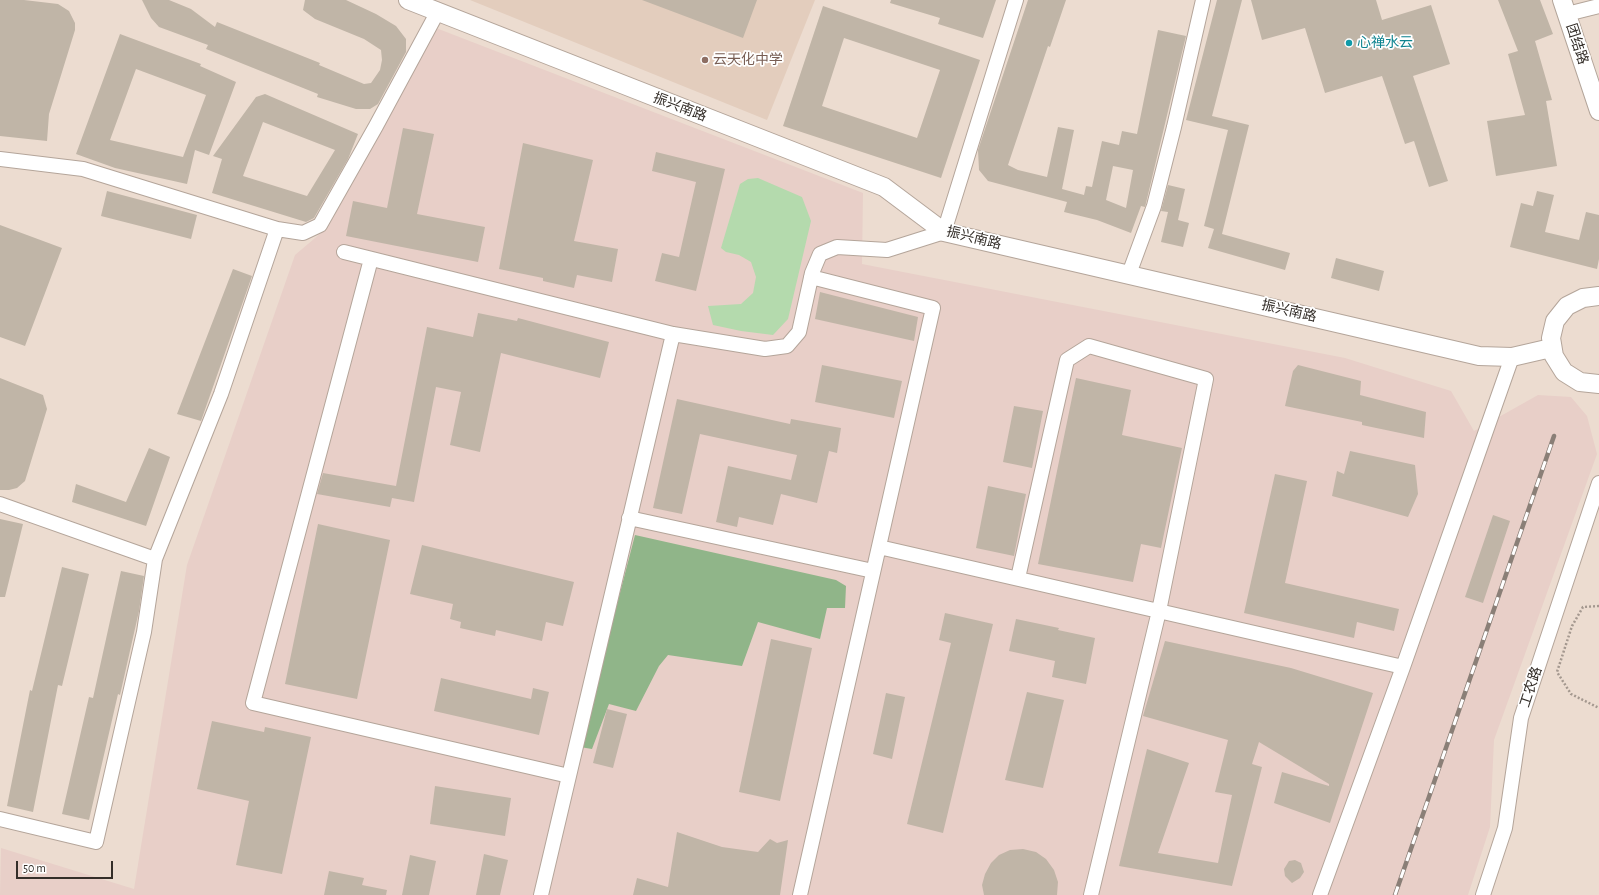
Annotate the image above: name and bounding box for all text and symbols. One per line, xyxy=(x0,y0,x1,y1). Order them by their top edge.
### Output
street label: 团结路 xyxy=(1563,21,1591,67)
place label: 心禅水云 xyxy=(1357,35,1413,51)
marker: 心禅水云 xyxy=(1344,38,1354,48)
place label: 云天化中学 xyxy=(713,52,783,68)
marker: 云天化中学 xyxy=(700,55,710,65)
street label: 振兴南路 xyxy=(651,89,709,125)
street label: 振兴南路 xyxy=(945,223,1003,253)
street label: 振兴南路 xyxy=(1260,297,1318,325)
street label: 工农路 xyxy=(1517,664,1545,710)
scale bar xyxy=(18,853,115,879)
text: 50 m xyxy=(23,862,46,874)

